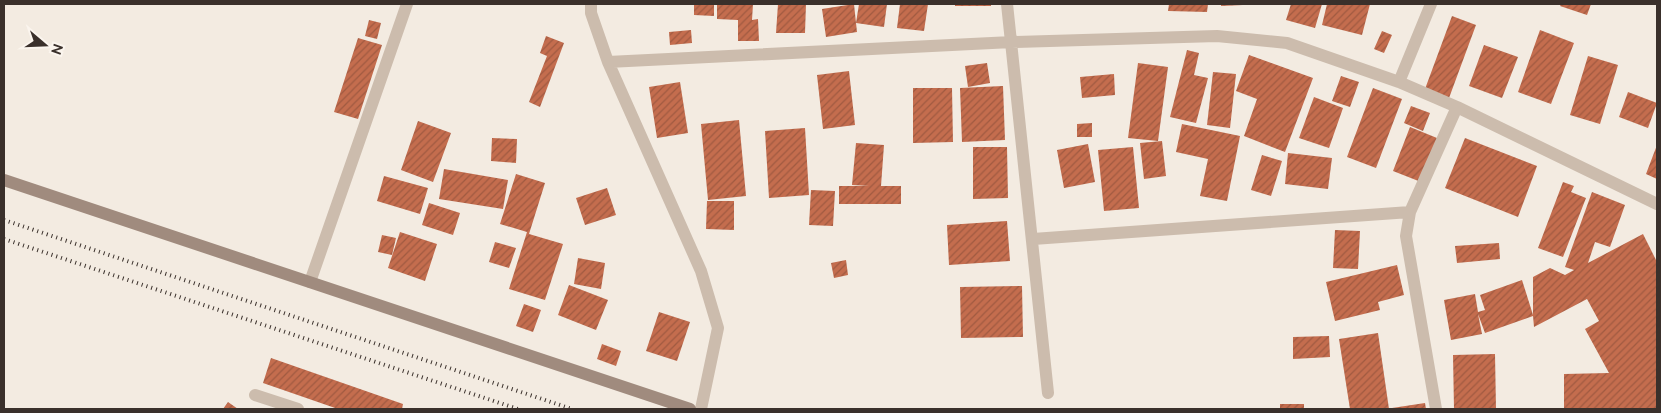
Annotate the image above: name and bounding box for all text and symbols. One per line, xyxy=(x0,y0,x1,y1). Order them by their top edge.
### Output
north arrow xyxy=(20,20,70,70)
text: N xyxy=(48,42,67,57)

